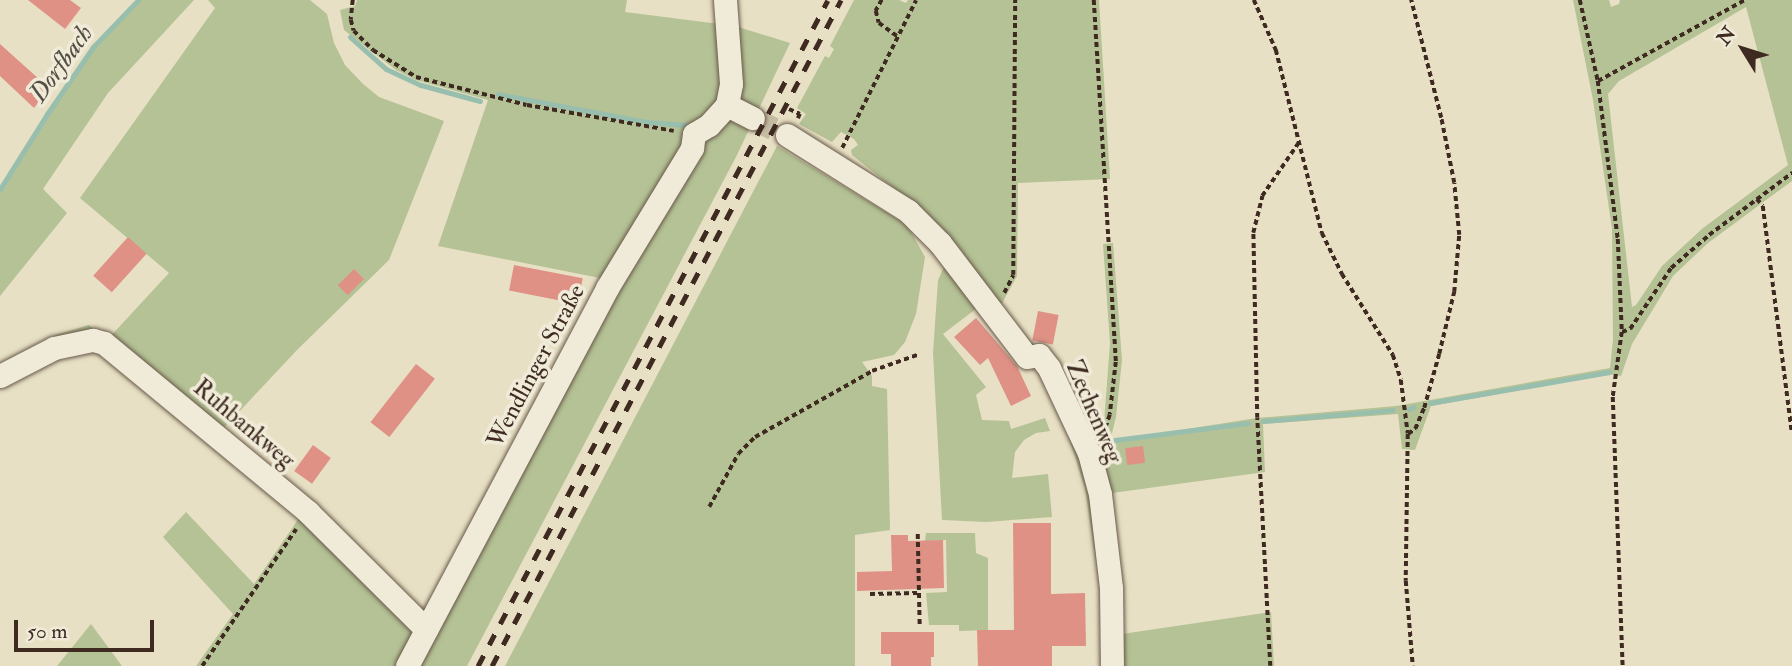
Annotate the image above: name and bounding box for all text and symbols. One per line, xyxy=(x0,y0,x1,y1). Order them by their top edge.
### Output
north arrow xyxy=(1708,14,1778,84)
water label: Dorfbach xyxy=(23,19,101,109)
text: N xyxy=(1712,22,1741,50)
street label: Wendlinger Straße xyxy=(481,280,591,452)
street label: Zechenweg xyxy=(1059,356,1129,468)
street label: Ruhbankweg xyxy=(187,373,301,475)
scale bar xyxy=(18,606,158,650)
text: 50 m xyxy=(27,618,68,645)

